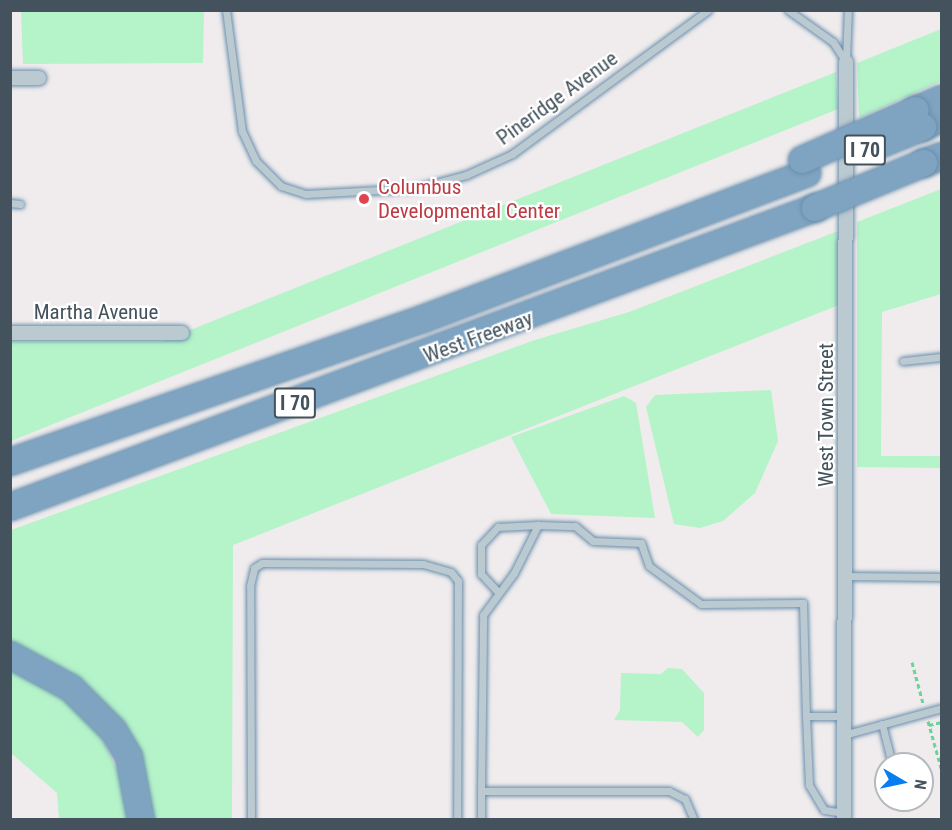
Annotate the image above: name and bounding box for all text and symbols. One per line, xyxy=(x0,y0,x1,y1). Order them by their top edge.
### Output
street label: Pineridge Avenue xyxy=(492,46,622,150)
road number: I 70 xyxy=(842,133,888,167)
place label: Columbus Developmental Center xyxy=(378,174,560,224)
marker: Columbus Developmental Center xyxy=(355,190,373,208)
street label: Martha Avenue xyxy=(34,299,158,325)
street label: West Freeway xyxy=(420,306,536,368)
street label: West Town Street xyxy=(813,343,839,487)
road number: I 70 xyxy=(272,386,318,420)
north arrow xyxy=(874,752,934,812)
text: N xyxy=(910,778,930,791)

